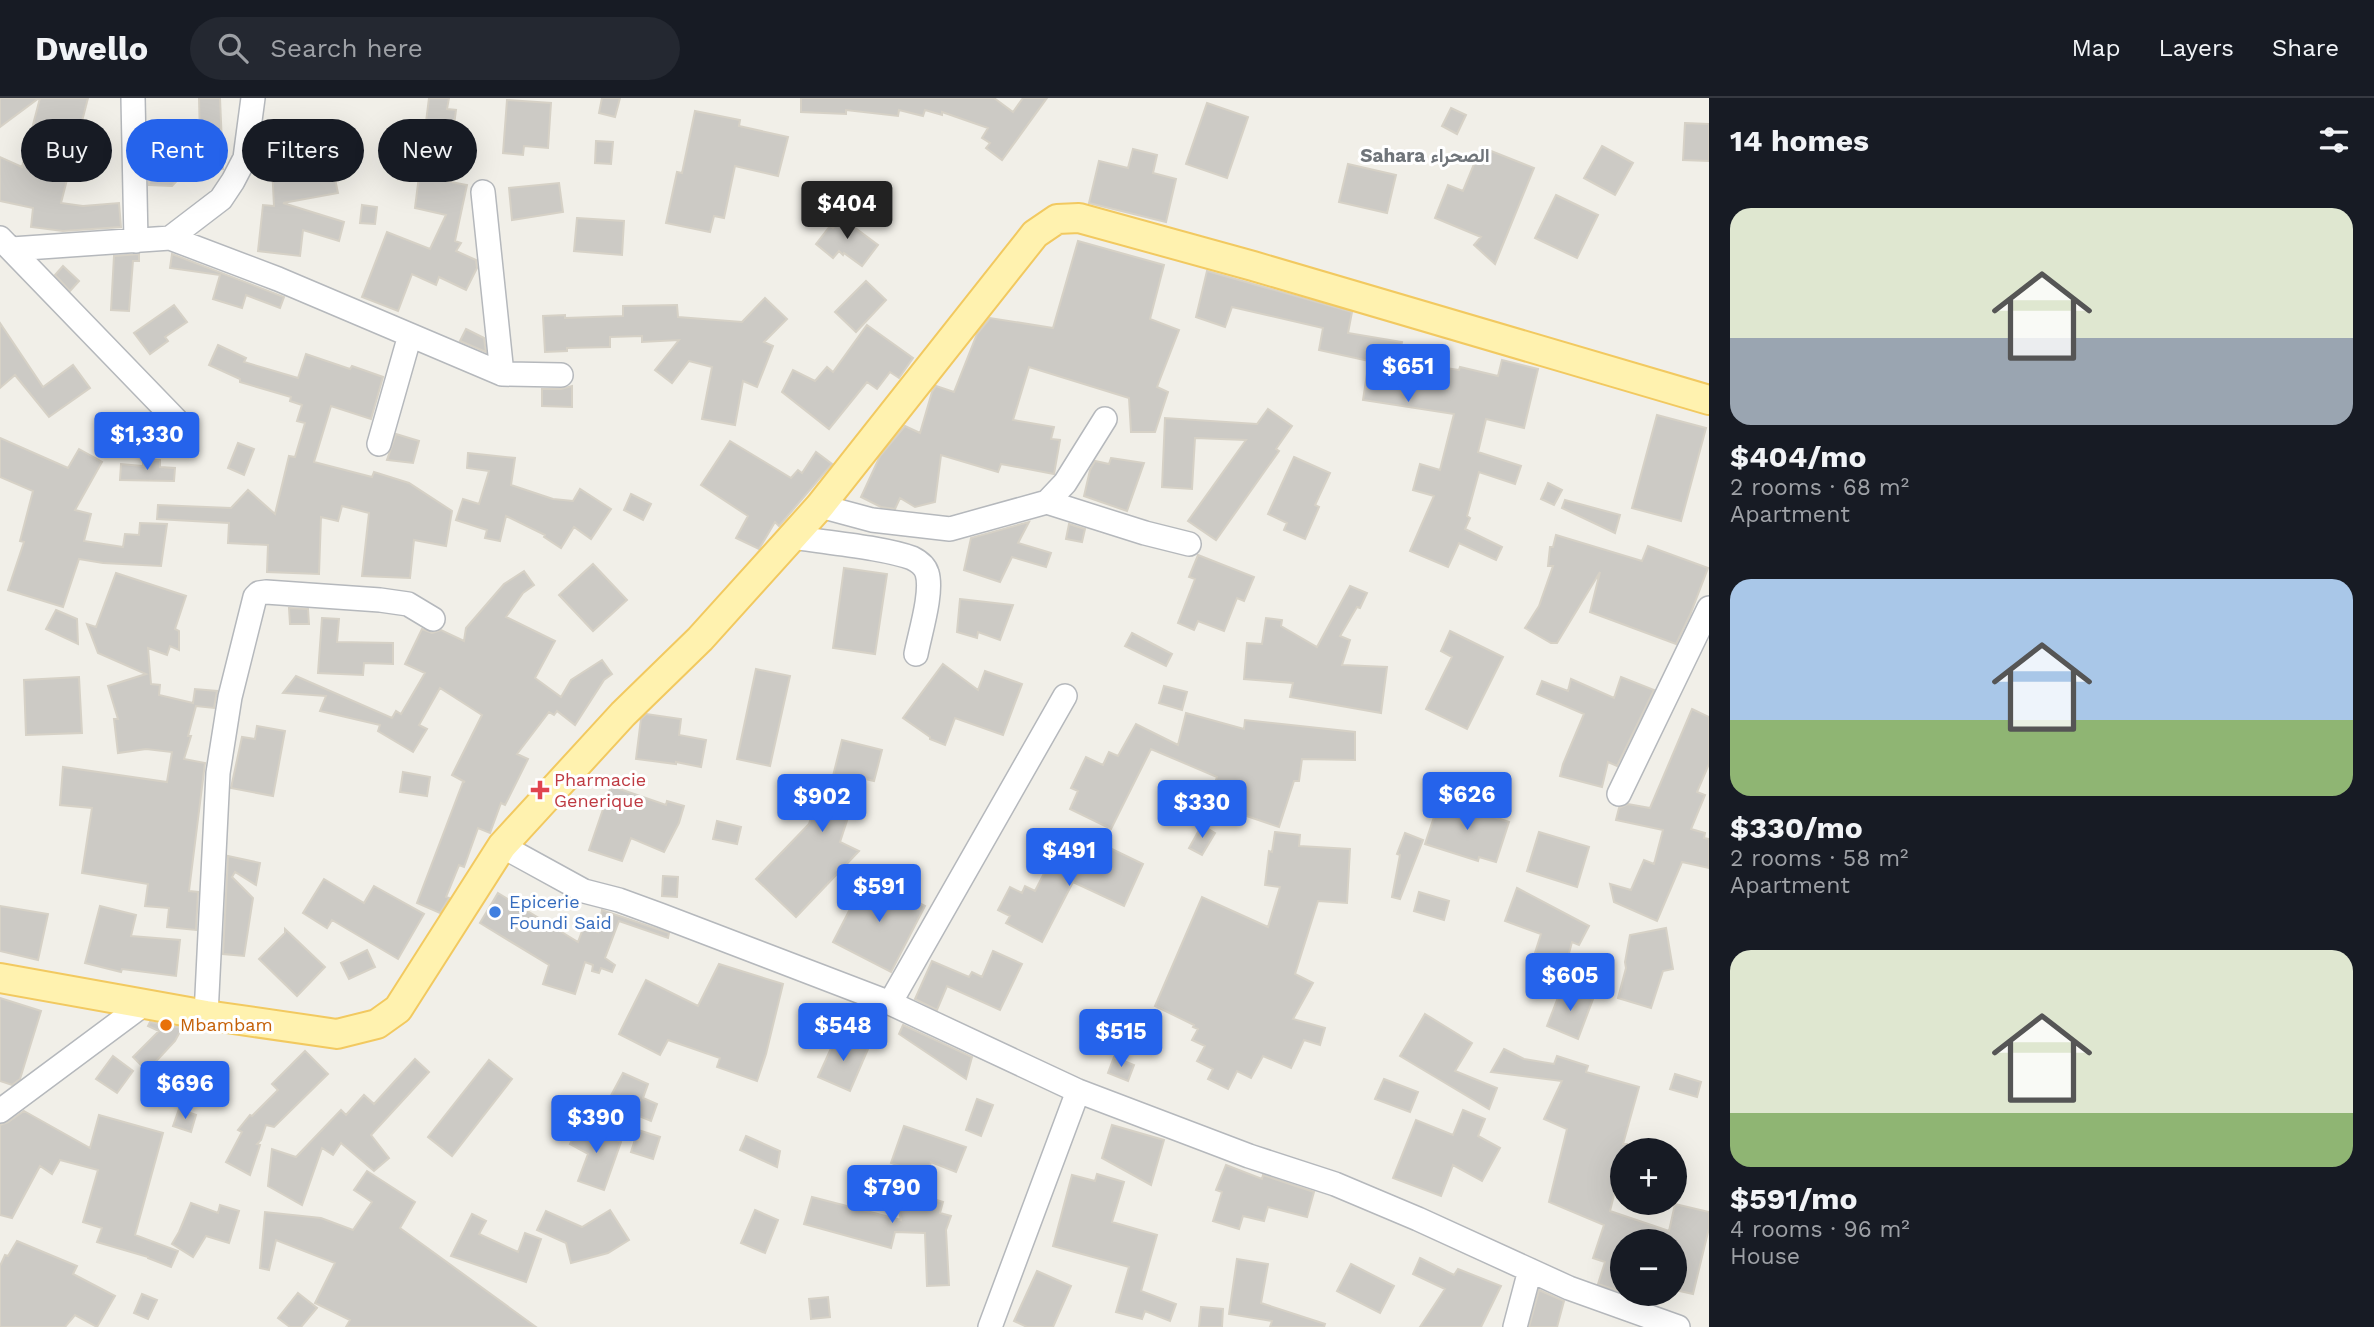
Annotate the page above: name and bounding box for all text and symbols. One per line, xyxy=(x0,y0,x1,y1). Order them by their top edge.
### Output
search box xyxy=(190,17,680,80)
text: Dwello xyxy=(35,29,148,68)
icon: search xyxy=(214,29,252,67)
text: Search here xyxy=(270,33,423,63)
text: Map xyxy=(2072,34,2120,62)
text: Layers xyxy=(2158,34,2234,62)
text: Share xyxy=(2272,34,2339,62)
chip: Buy xyxy=(21,119,112,182)
chip: Rent xyxy=(126,119,228,182)
chip: Filters xyxy=(242,119,364,182)
chip: New xyxy=(378,119,477,182)
icon: filters xyxy=(2315,121,2353,159)
text: 14 homes xyxy=(1730,123,1869,158)
district label: Sahara الصحراء xyxy=(1360,144,1490,168)
pin: $404 xyxy=(806,181,888,241)
text: $404 xyxy=(817,190,877,217)
icon: home xyxy=(1979,253,2105,379)
pin: $651 xyxy=(1367,344,1449,404)
text: $651 xyxy=(1382,353,1434,380)
pin: $1,330 xyxy=(90,412,204,472)
text: $1,330 xyxy=(110,421,184,448)
text: $404/mo xyxy=(1730,439,1867,474)
text: 2 rooms · 68 m² xyxy=(1730,474,1909,501)
text: Apartment xyxy=(1730,501,1850,528)
icon: home xyxy=(1979,624,2105,750)
place label: Pharmacie Generique xyxy=(554,769,646,811)
pin: $626 xyxy=(1426,772,1508,832)
pin: $902 xyxy=(781,774,863,834)
pin: $330 xyxy=(1161,780,1243,840)
text: $626 xyxy=(1439,781,1495,808)
marker: Pharmacie Generique xyxy=(532,782,548,798)
text: $902 xyxy=(793,783,851,810)
text: $330 xyxy=(1174,789,1230,816)
text: $330/mo xyxy=(1730,810,1863,845)
pin: $491 xyxy=(1028,828,1110,888)
text: $491 xyxy=(1042,837,1096,864)
text: 2 rooms · 58 m² xyxy=(1730,845,1909,872)
pin: $591 xyxy=(838,864,920,924)
text: Apartment xyxy=(1730,872,1850,899)
text: $591 xyxy=(853,873,905,900)
place label: Epicerie Foundi Said xyxy=(509,891,612,933)
marker: Epicerie Foundi Said xyxy=(487,904,503,920)
pin: $605 xyxy=(1529,954,1611,1013)
text: $605 xyxy=(1542,962,1599,989)
icon: home xyxy=(1979,995,2105,1121)
pin: $548 xyxy=(802,1004,884,1063)
pin: $515 xyxy=(1080,1010,1162,1069)
text: $548 xyxy=(814,1012,872,1039)
place label: Mbambam xyxy=(180,1014,273,1035)
marker: Mbambam xyxy=(158,1017,174,1033)
text: $515 xyxy=(1095,1018,1147,1045)
pin: $696 xyxy=(144,1062,226,1121)
text: $696 xyxy=(156,1070,214,1097)
pin: $390 xyxy=(555,1096,637,1155)
text: $390 xyxy=(567,1104,625,1131)
map controls xyxy=(1610,1138,1687,1306)
button: + xyxy=(1610,1138,1687,1215)
pin: $790 xyxy=(851,1166,933,1225)
text: $790 xyxy=(863,1174,921,1201)
text: $591/mo xyxy=(1730,1181,1857,1216)
text: 4 rooms · 96 m² xyxy=(1730,1216,1910,1243)
button: − xyxy=(1610,1229,1687,1306)
text: House xyxy=(1730,1243,1800,1270)

